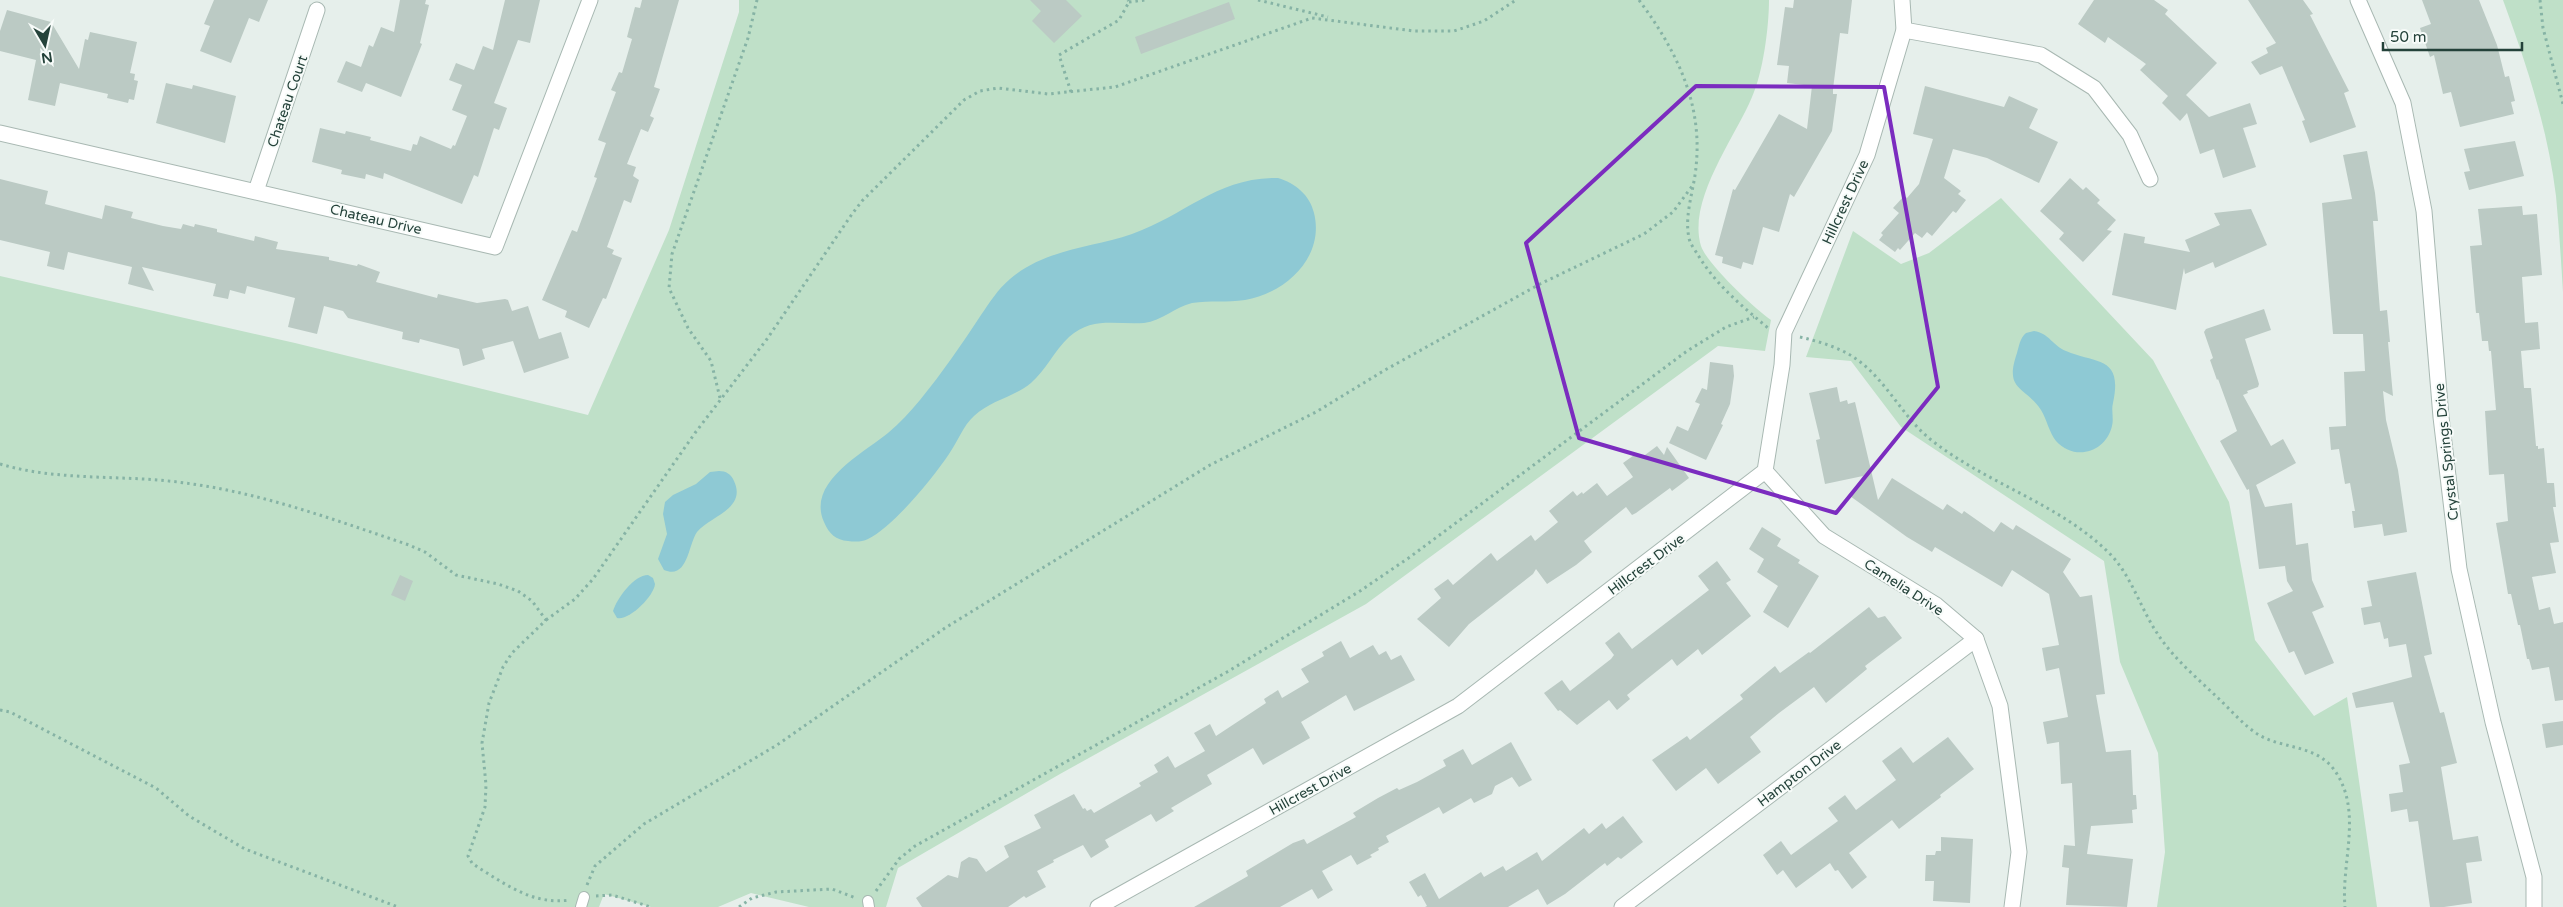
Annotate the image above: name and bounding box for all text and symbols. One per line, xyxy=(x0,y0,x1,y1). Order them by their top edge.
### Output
north arrow xyxy=(20,20,70,70)
scale bar xyxy=(2383,20,2522,52)
text: 50 m xyxy=(2390,28,2427,46)
text: N xyxy=(40,48,54,67)
street label: Chateau Court xyxy=(264,52,311,149)
street label: Hillcrest Drive xyxy=(1818,157,1873,247)
street label: Chateau Drive xyxy=(328,201,423,238)
street label: Crystal Springs Drive xyxy=(2431,382,2462,521)
street label: Hillcrest Drive xyxy=(1605,530,1688,599)
street label: Camelia Drive xyxy=(1861,555,1947,619)
street label: Hampton Drive xyxy=(1754,736,1845,810)
street label: Hillcrest Drive xyxy=(1266,760,1354,819)

